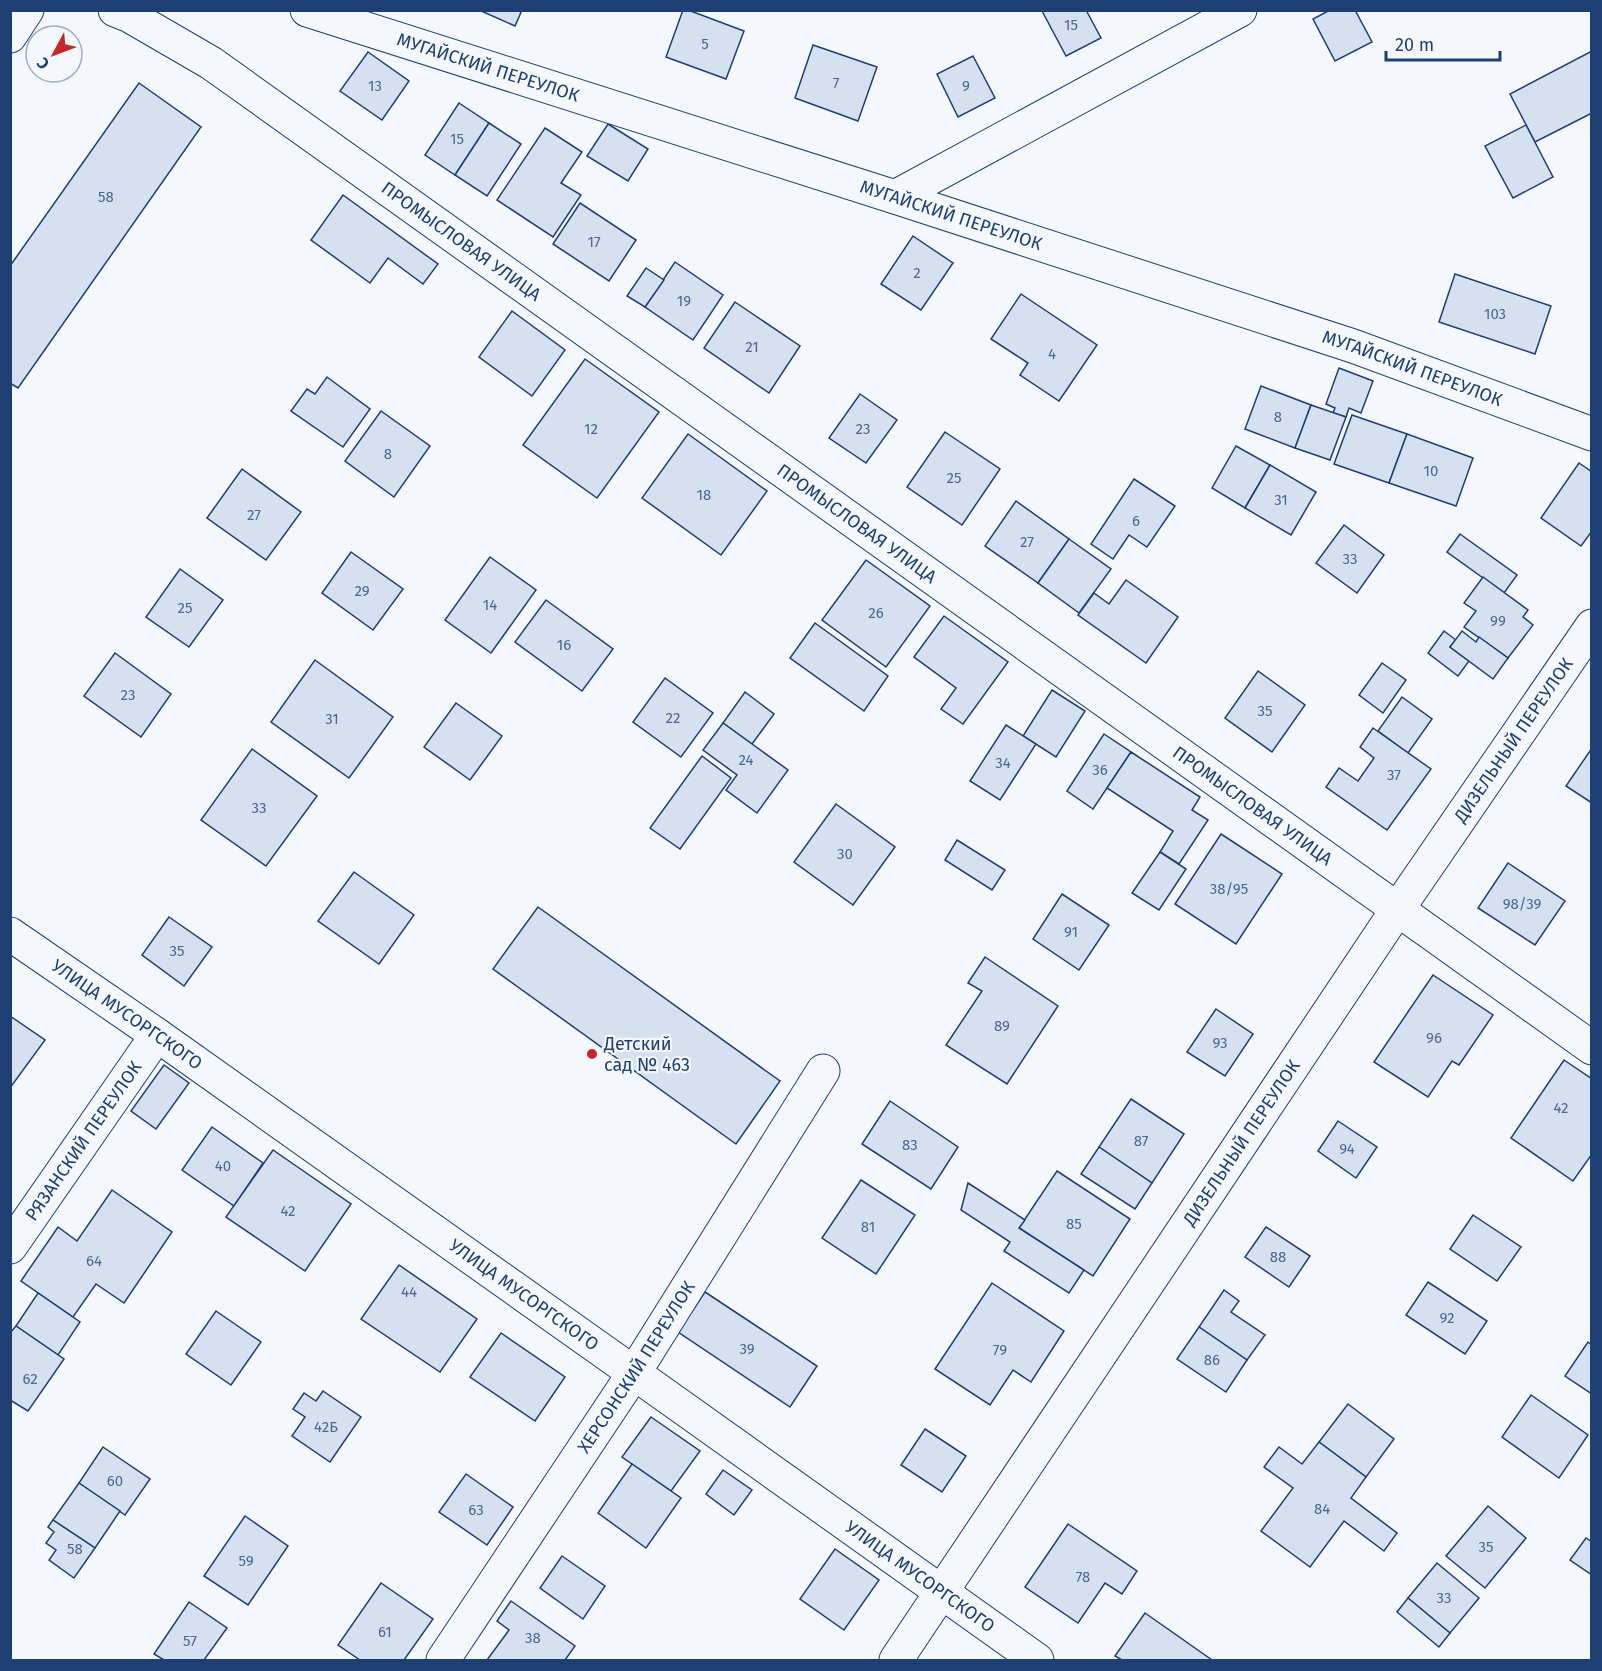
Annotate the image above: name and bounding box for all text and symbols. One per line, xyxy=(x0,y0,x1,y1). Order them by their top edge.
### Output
house number: 15 xyxy=(1064,16,1078,34)
north arrow xyxy=(24,24,84,84)
scale bar xyxy=(1386,24,1500,62)
street label: МУГАЙСКИЙ ПЕРЕУЛОК xyxy=(394,28,582,107)
text: 20 m xyxy=(1395,34,1434,56)
house number: 5 xyxy=(701,35,709,53)
text: С xyxy=(32,53,53,73)
house number: 7 xyxy=(833,74,840,92)
house number: 13 xyxy=(368,77,382,95)
house number: 9 xyxy=(962,77,970,95)
house number: 15 xyxy=(450,130,464,148)
street label: МУГАЙСКИЙ ПЕРЕУЛОК xyxy=(857,176,1045,255)
street label: ПРОМЫСЛОВАЯ УЛИЦА xyxy=(377,177,546,306)
house number: 58 xyxy=(98,188,114,206)
house number: 17 xyxy=(587,233,601,251)
house number: 2 xyxy=(913,264,921,282)
house number: 19 xyxy=(677,292,691,310)
house number: 103 xyxy=(1484,305,1506,323)
street label: МУГАЙСКИЙ ПЕРЕУЛОК xyxy=(1320,326,1506,411)
house number: 21 xyxy=(745,338,759,356)
house number: 4 xyxy=(1048,345,1056,363)
house number: 8 xyxy=(1274,408,1282,426)
house number: 12 xyxy=(584,420,598,438)
house number: 23 xyxy=(856,420,870,438)
house number: 8 xyxy=(384,445,392,463)
street label: ПРОМЫСЛОВАЯ УЛИЦА xyxy=(773,459,941,588)
house number: 10 xyxy=(1424,462,1438,480)
house number: 25 xyxy=(947,469,961,487)
house number: 18 xyxy=(697,486,711,504)
house number: 31 xyxy=(1274,491,1288,509)
house number: 27 xyxy=(247,506,261,524)
house number: 6 xyxy=(1132,512,1140,530)
house number: 27 xyxy=(1020,533,1034,551)
house number: 33 xyxy=(1343,550,1357,568)
house number: 29 xyxy=(354,582,370,600)
house number: 14 xyxy=(483,596,497,614)
house number: 25 xyxy=(178,599,192,617)
house number: 26 xyxy=(868,604,884,622)
house number: 99 xyxy=(1490,612,1506,630)
house number: 16 xyxy=(557,636,571,654)
street label: ДИЗЕЛЬНЫЙ ПЕРЕУЛОК xyxy=(1449,653,1578,827)
house number: 23 xyxy=(121,686,135,704)
house number: 35 xyxy=(1257,702,1273,720)
house number: 22 xyxy=(666,709,680,727)
house number: 31 xyxy=(325,710,339,728)
street label: ПРОМЫСЛОВАЯ УЛИЦА xyxy=(1168,741,1337,871)
house number: 24 xyxy=(738,751,754,769)
house number: 34 xyxy=(995,754,1011,772)
house number: 36 xyxy=(1092,761,1108,779)
house number: 37 xyxy=(1387,766,1401,784)
house number: 33 xyxy=(252,799,266,817)
house number: 30 xyxy=(837,845,853,863)
house number: 38/95 xyxy=(1210,880,1248,898)
house number: 98/39 xyxy=(1503,895,1541,913)
house number: 91 xyxy=(1064,923,1078,941)
house number: 35 xyxy=(169,942,185,960)
street label: УЛИЦА МУСОРГСКОГО xyxy=(47,955,206,1075)
house number: 89 xyxy=(994,1017,1010,1035)
house number: 96 xyxy=(1426,1029,1442,1047)
place label: Детский сад № 463 xyxy=(603,1033,690,1076)
house number: 93 xyxy=(1212,1034,1228,1052)
marker: Детский сад № 463 xyxy=(585,1047,599,1061)
street label: ДИЗЕЛЬНЫЙ ПЕРЕУЛОК xyxy=(1178,1055,1305,1231)
street label: РЯЗАНСКИЙ ПЕРЕУЛОК xyxy=(20,1057,147,1225)
house number: 42 xyxy=(1553,1099,1569,1117)
house number: 87 xyxy=(1134,1132,1149,1150)
house number: 83 xyxy=(902,1136,918,1154)
house number: 94 xyxy=(1339,1140,1355,1158)
house number: 40 xyxy=(215,1157,231,1175)
house number: 42 xyxy=(280,1202,296,1220)
house number: 85 xyxy=(1066,1215,1082,1233)
house number: 81 xyxy=(861,1218,875,1236)
street label: УЛИЦА МУСОРГСКОГО xyxy=(445,1234,603,1356)
house number: 88 xyxy=(1270,1248,1286,1266)
house number: 64 xyxy=(86,1252,102,1270)
street label: ХЕРСОНСКИЙ ПЕРЕУЛОК xyxy=(573,1277,700,1457)
house number: 44 xyxy=(401,1283,417,1301)
house number: 92 xyxy=(1440,1309,1454,1327)
house number: 39 xyxy=(739,1340,755,1358)
house number: 79 xyxy=(993,1341,1007,1359)
house number: 86 xyxy=(1204,1351,1220,1369)
house number: 62 xyxy=(22,1370,38,1388)
house number: 42Б xyxy=(314,1418,338,1436)
house number: 60 xyxy=(107,1472,123,1490)
house number: 84 xyxy=(1314,1500,1330,1518)
house number: 63 xyxy=(468,1501,484,1519)
street label: УЛИЦА МУСОРГСКОГО xyxy=(841,1516,999,1637)
house number: 35 xyxy=(1478,1538,1494,1556)
house number: 58 xyxy=(67,1540,83,1558)
house number: 59 xyxy=(238,1552,254,1570)
house number: 78 xyxy=(1076,1568,1090,1586)
house number: 33 xyxy=(1437,1589,1451,1607)
house number: 61 xyxy=(378,1623,392,1641)
house number: 38 xyxy=(525,1629,541,1647)
house number: 57 xyxy=(183,1632,197,1650)

